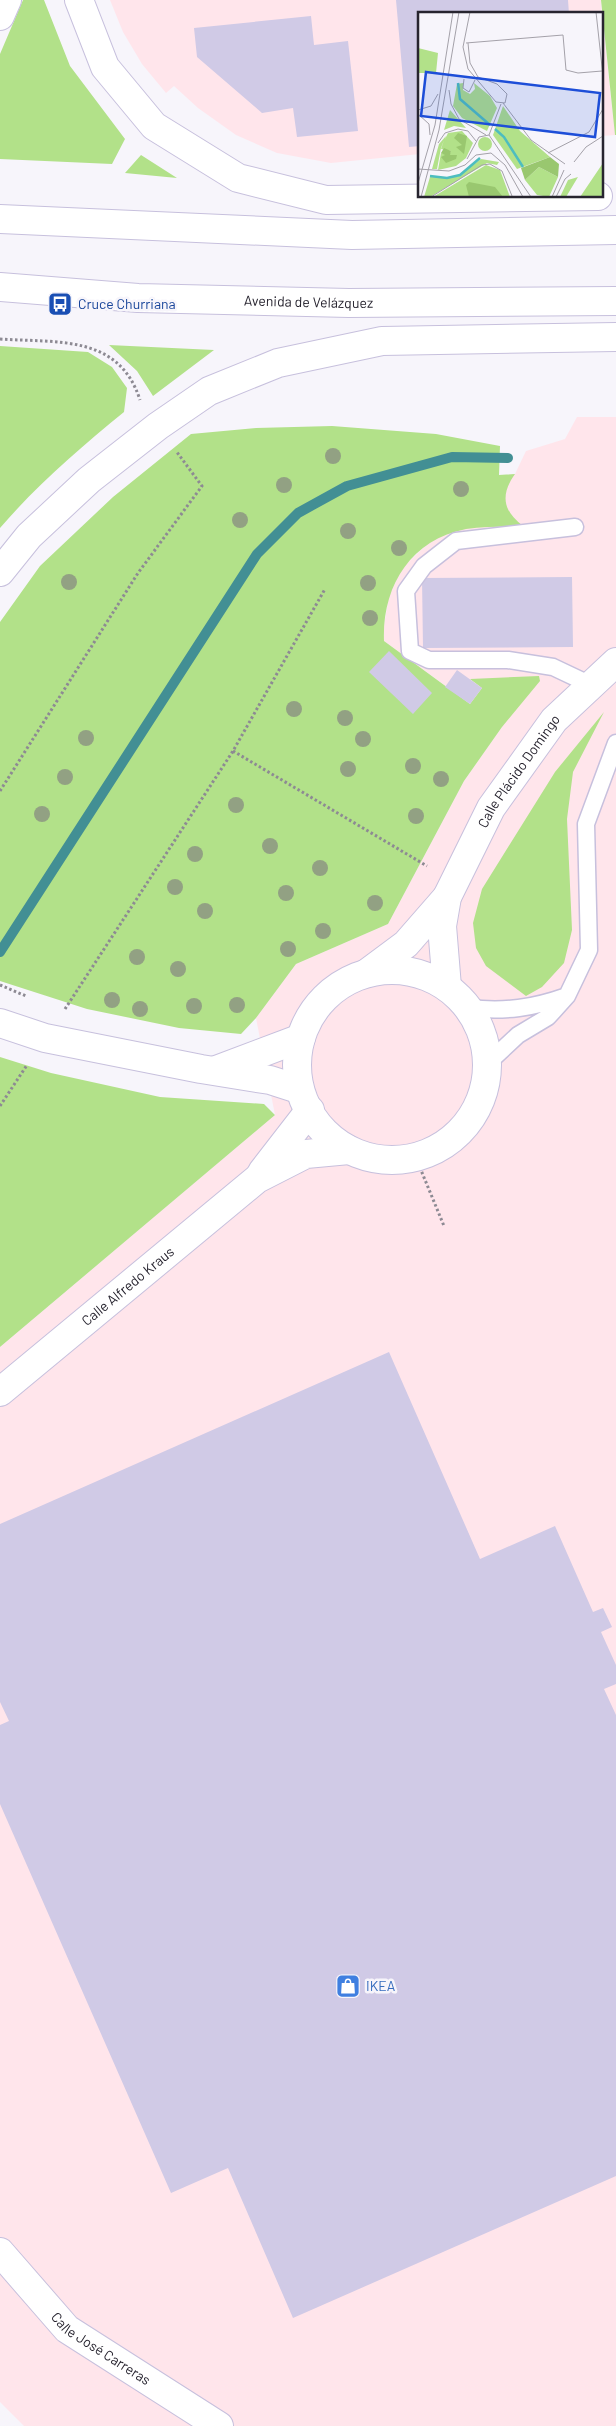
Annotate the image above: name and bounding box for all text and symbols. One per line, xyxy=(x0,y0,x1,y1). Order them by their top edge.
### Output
inset map xyxy=(418,12,604,198)
bus stop icon: Cruce Churriana xyxy=(47,291,73,317)
street label: Avenida de Velázquez xyxy=(244,292,373,311)
place label: Cruce Churriana xyxy=(78,295,176,312)
street label: Calle Plácido Domingo xyxy=(474,710,563,830)
street label: Calle Alfredo Kraus xyxy=(78,1242,177,1329)
shop icon: IKEA xyxy=(335,1973,361,1999)
place label: IKEA xyxy=(366,1977,396,1994)
street label: Calle José Carreras xyxy=(48,2308,154,2388)

